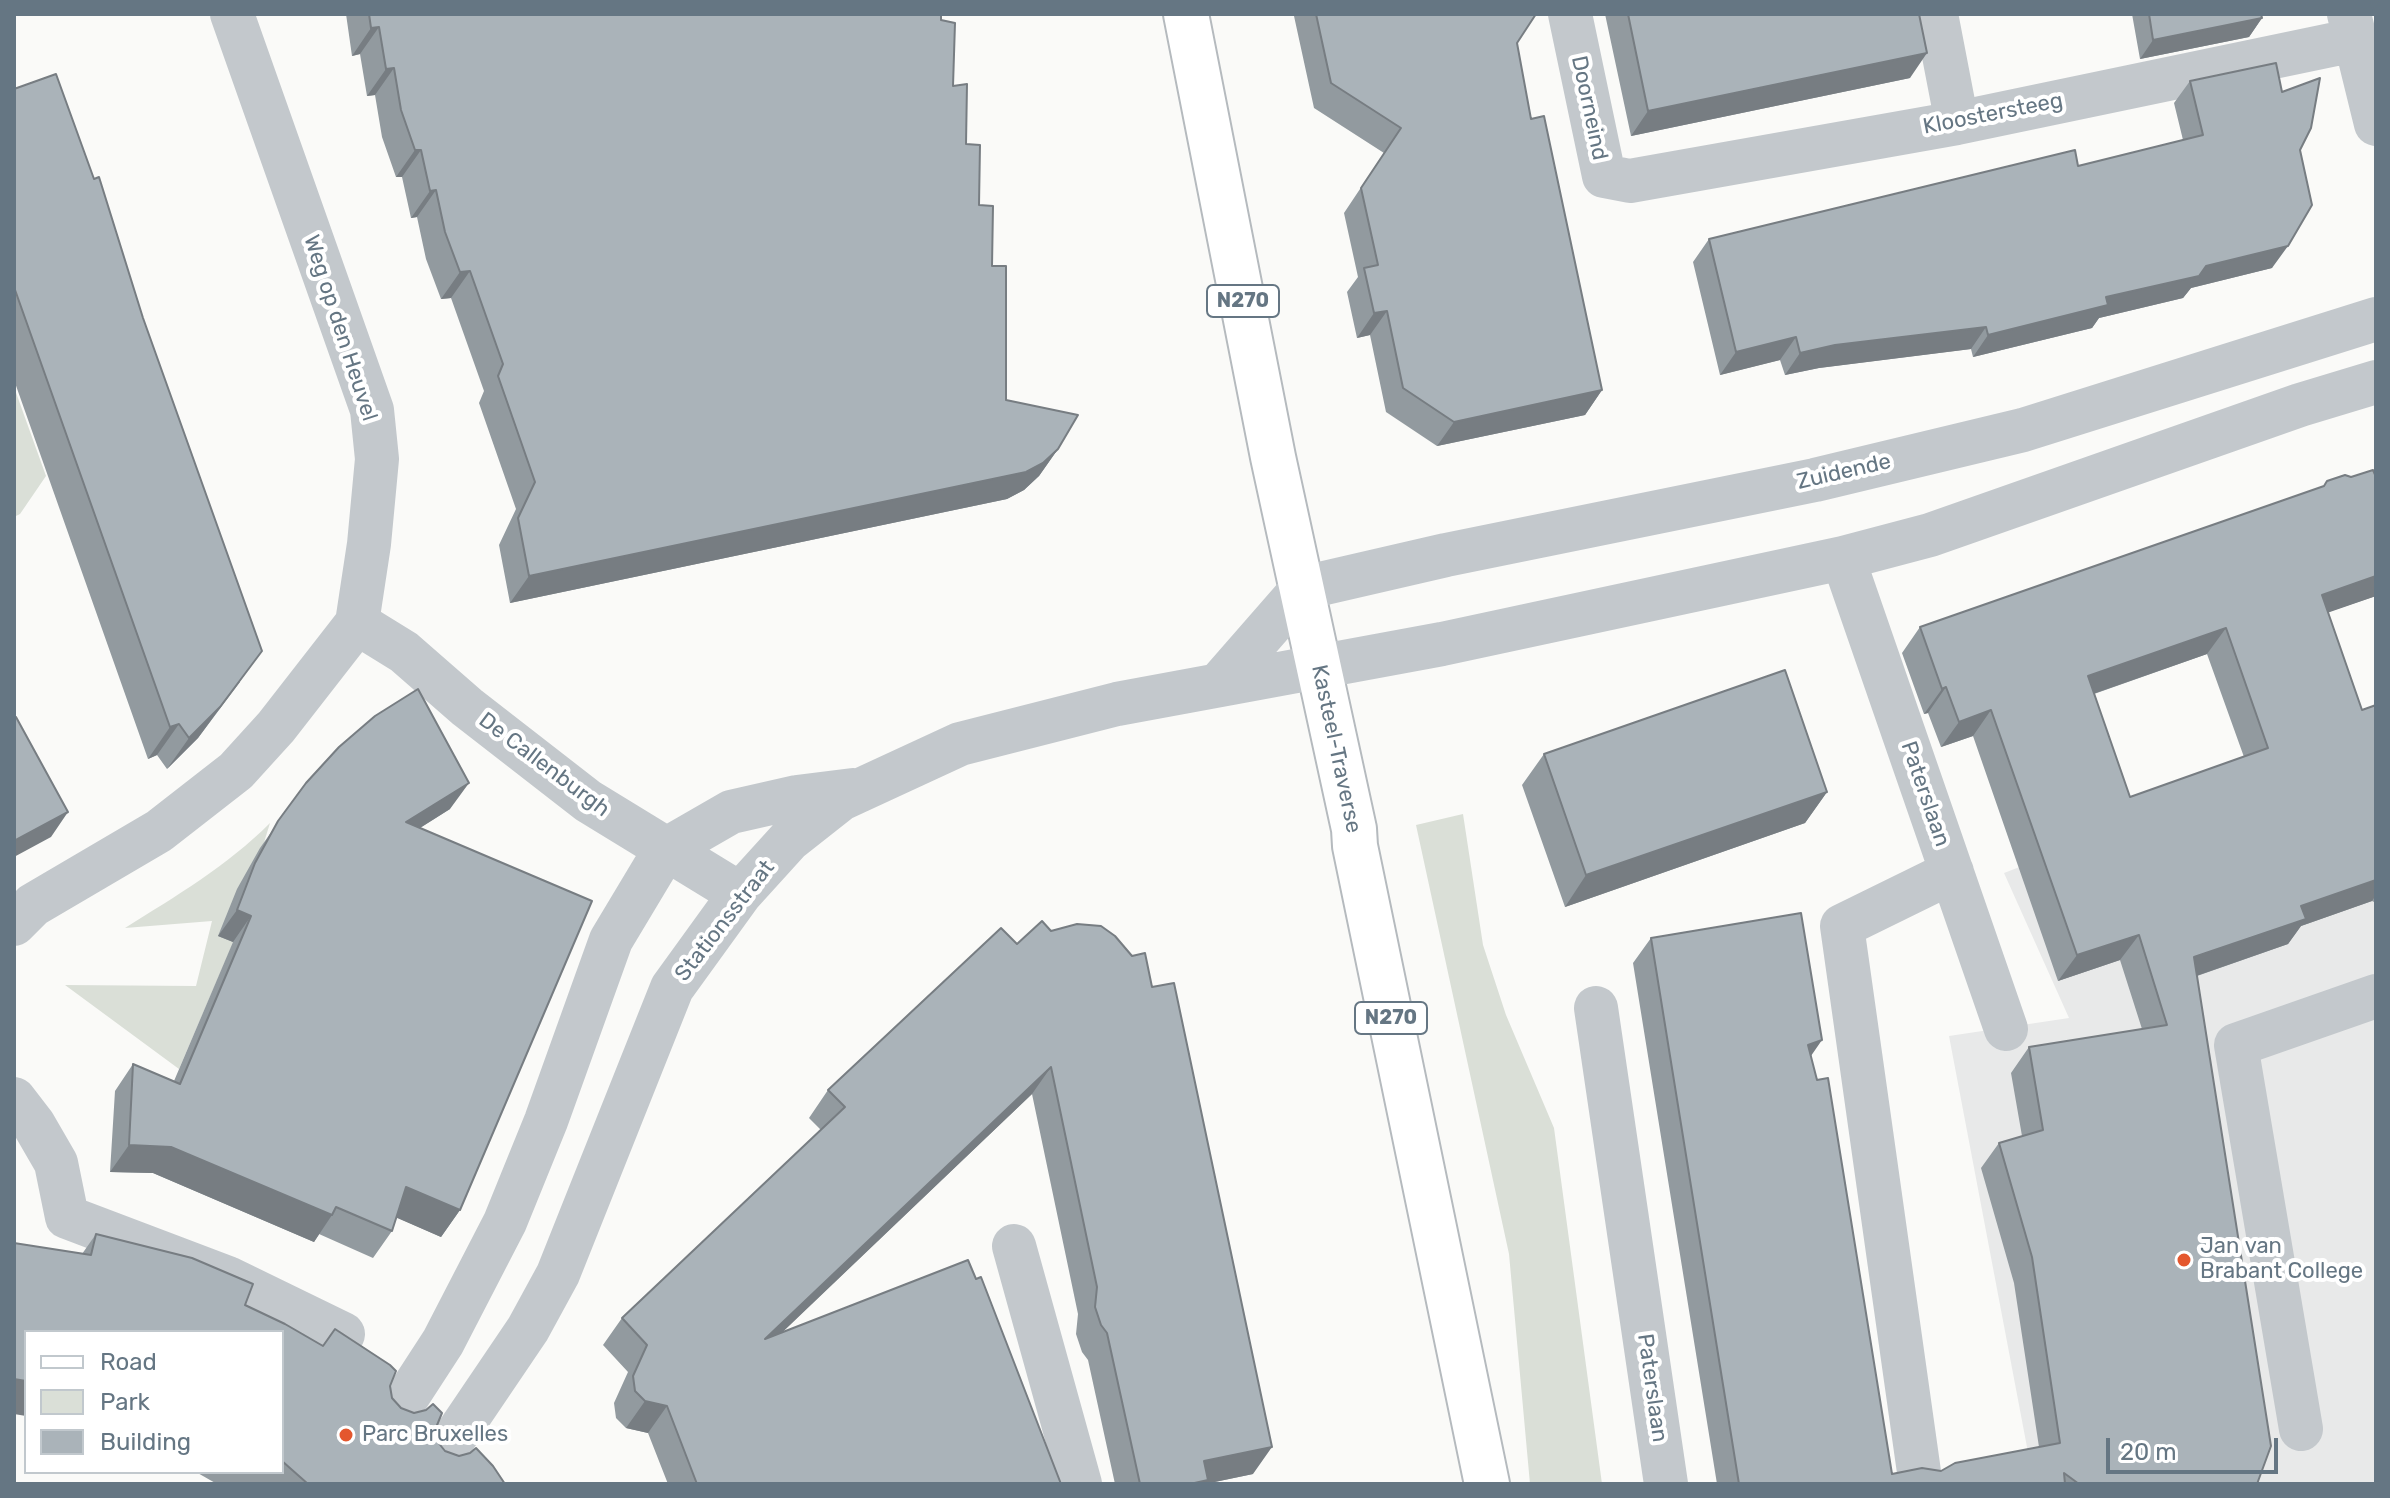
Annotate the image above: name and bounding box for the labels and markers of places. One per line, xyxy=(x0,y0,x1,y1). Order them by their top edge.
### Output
place label: Jan van Brabant College xyxy=(2200,1234,2363,1286)
marker: Jan van Brabant College xyxy=(2175,1251,2193,1269)
place label: Parc Bruxelles xyxy=(362,1422,508,1448)
marker: Parc Bruxelles xyxy=(337,1426,355,1444)

